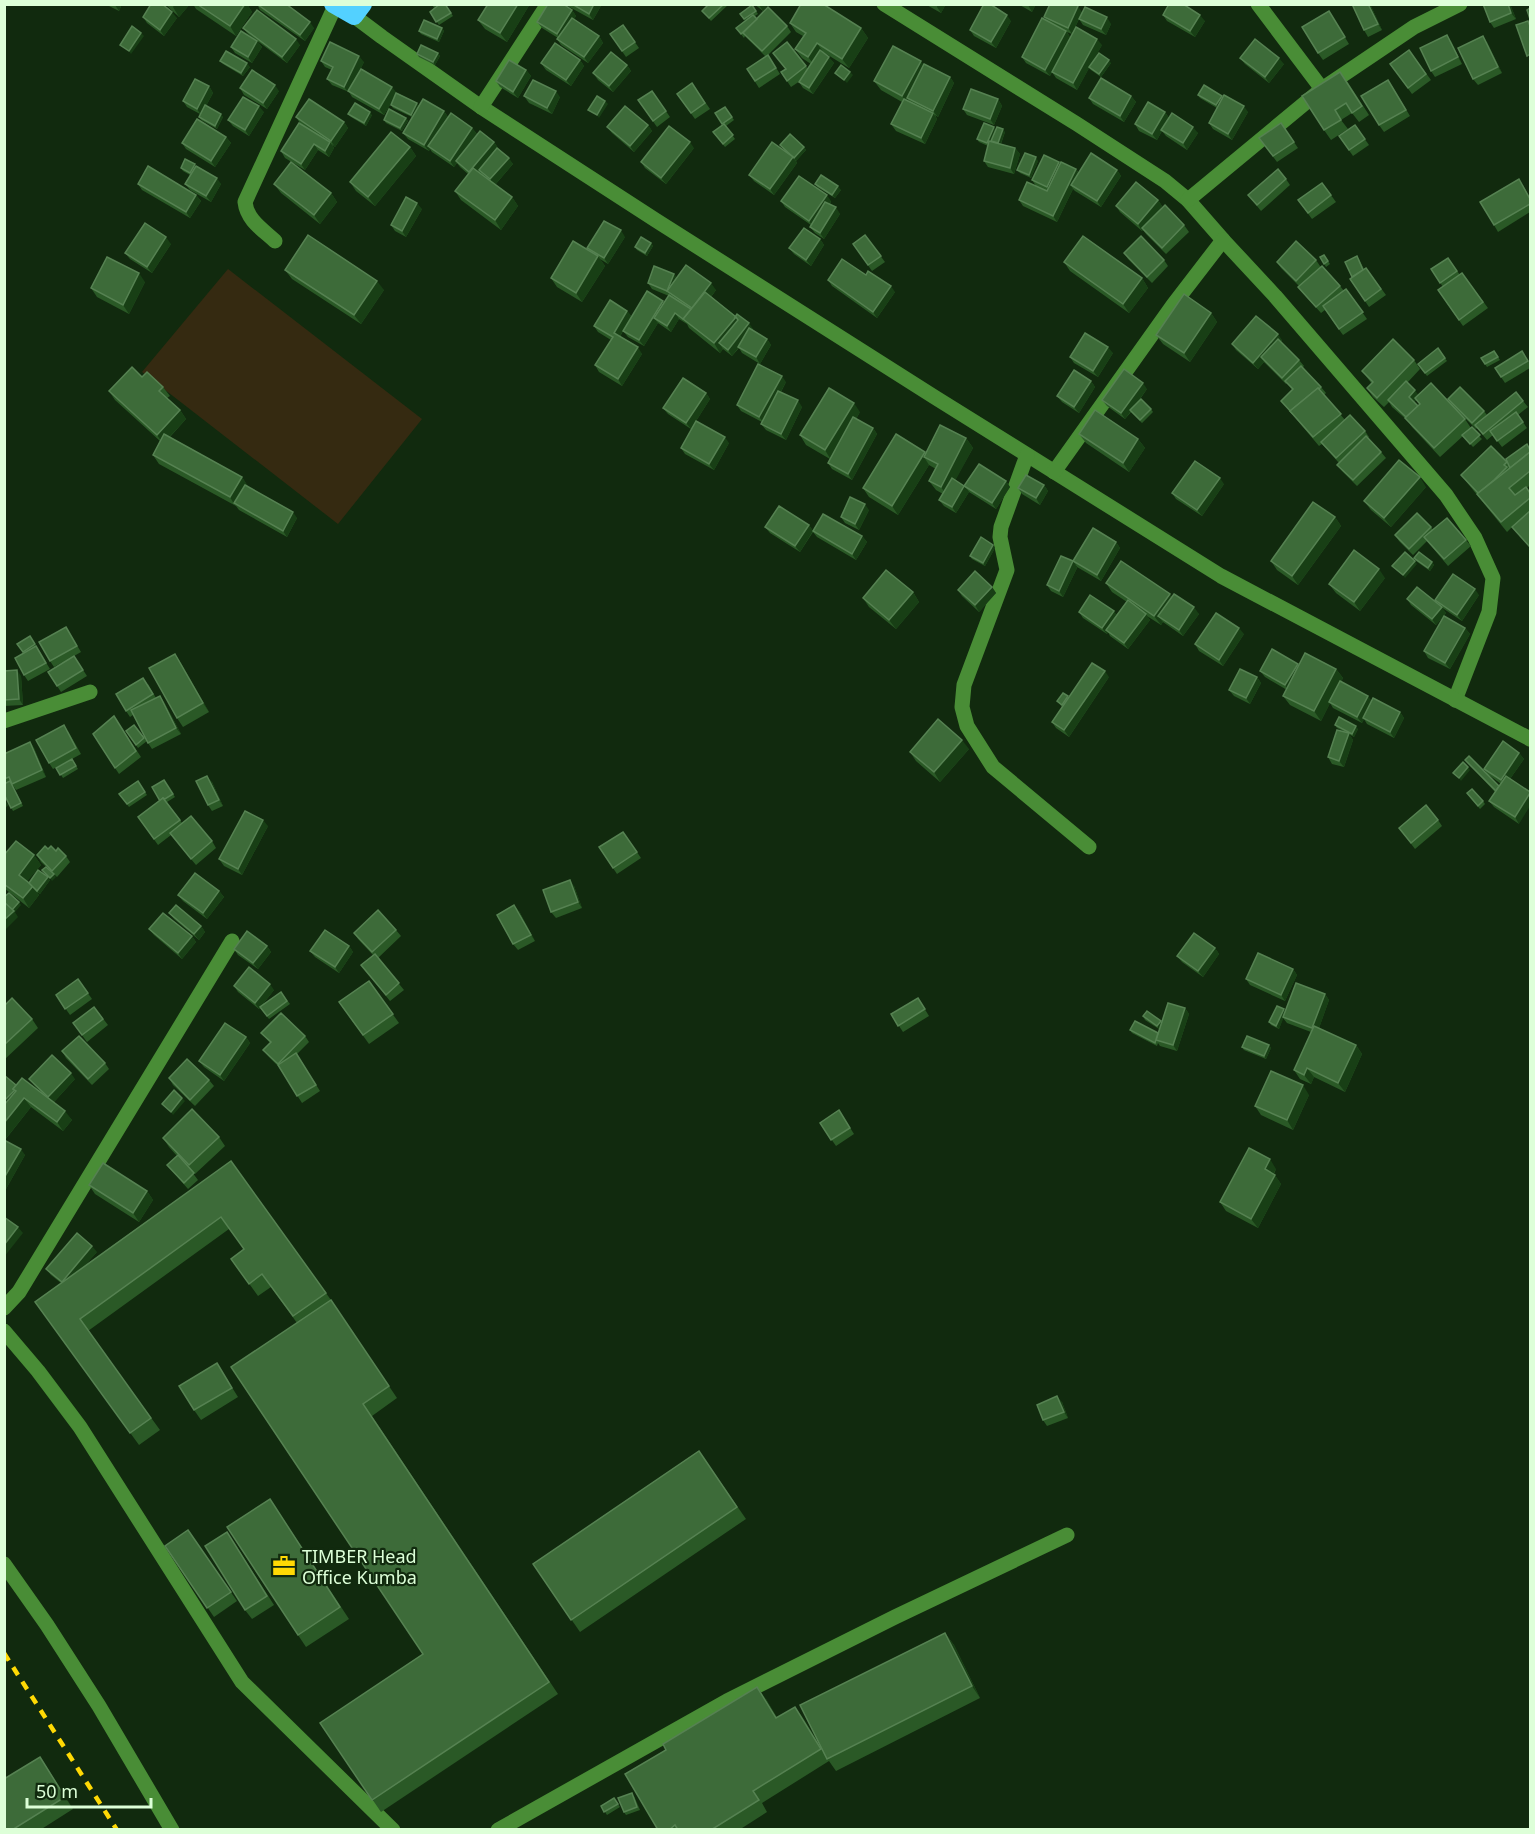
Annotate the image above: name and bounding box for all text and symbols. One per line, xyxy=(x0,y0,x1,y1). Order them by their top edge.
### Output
place label: TIMBER Head Office Kumba xyxy=(302,1544,417,1589)
office icon: TIMBER Head Office Kumba xyxy=(271,1553,297,1579)
scale bar xyxy=(27,1771,152,1809)
text: 50 m xyxy=(36,1779,78,1803)

